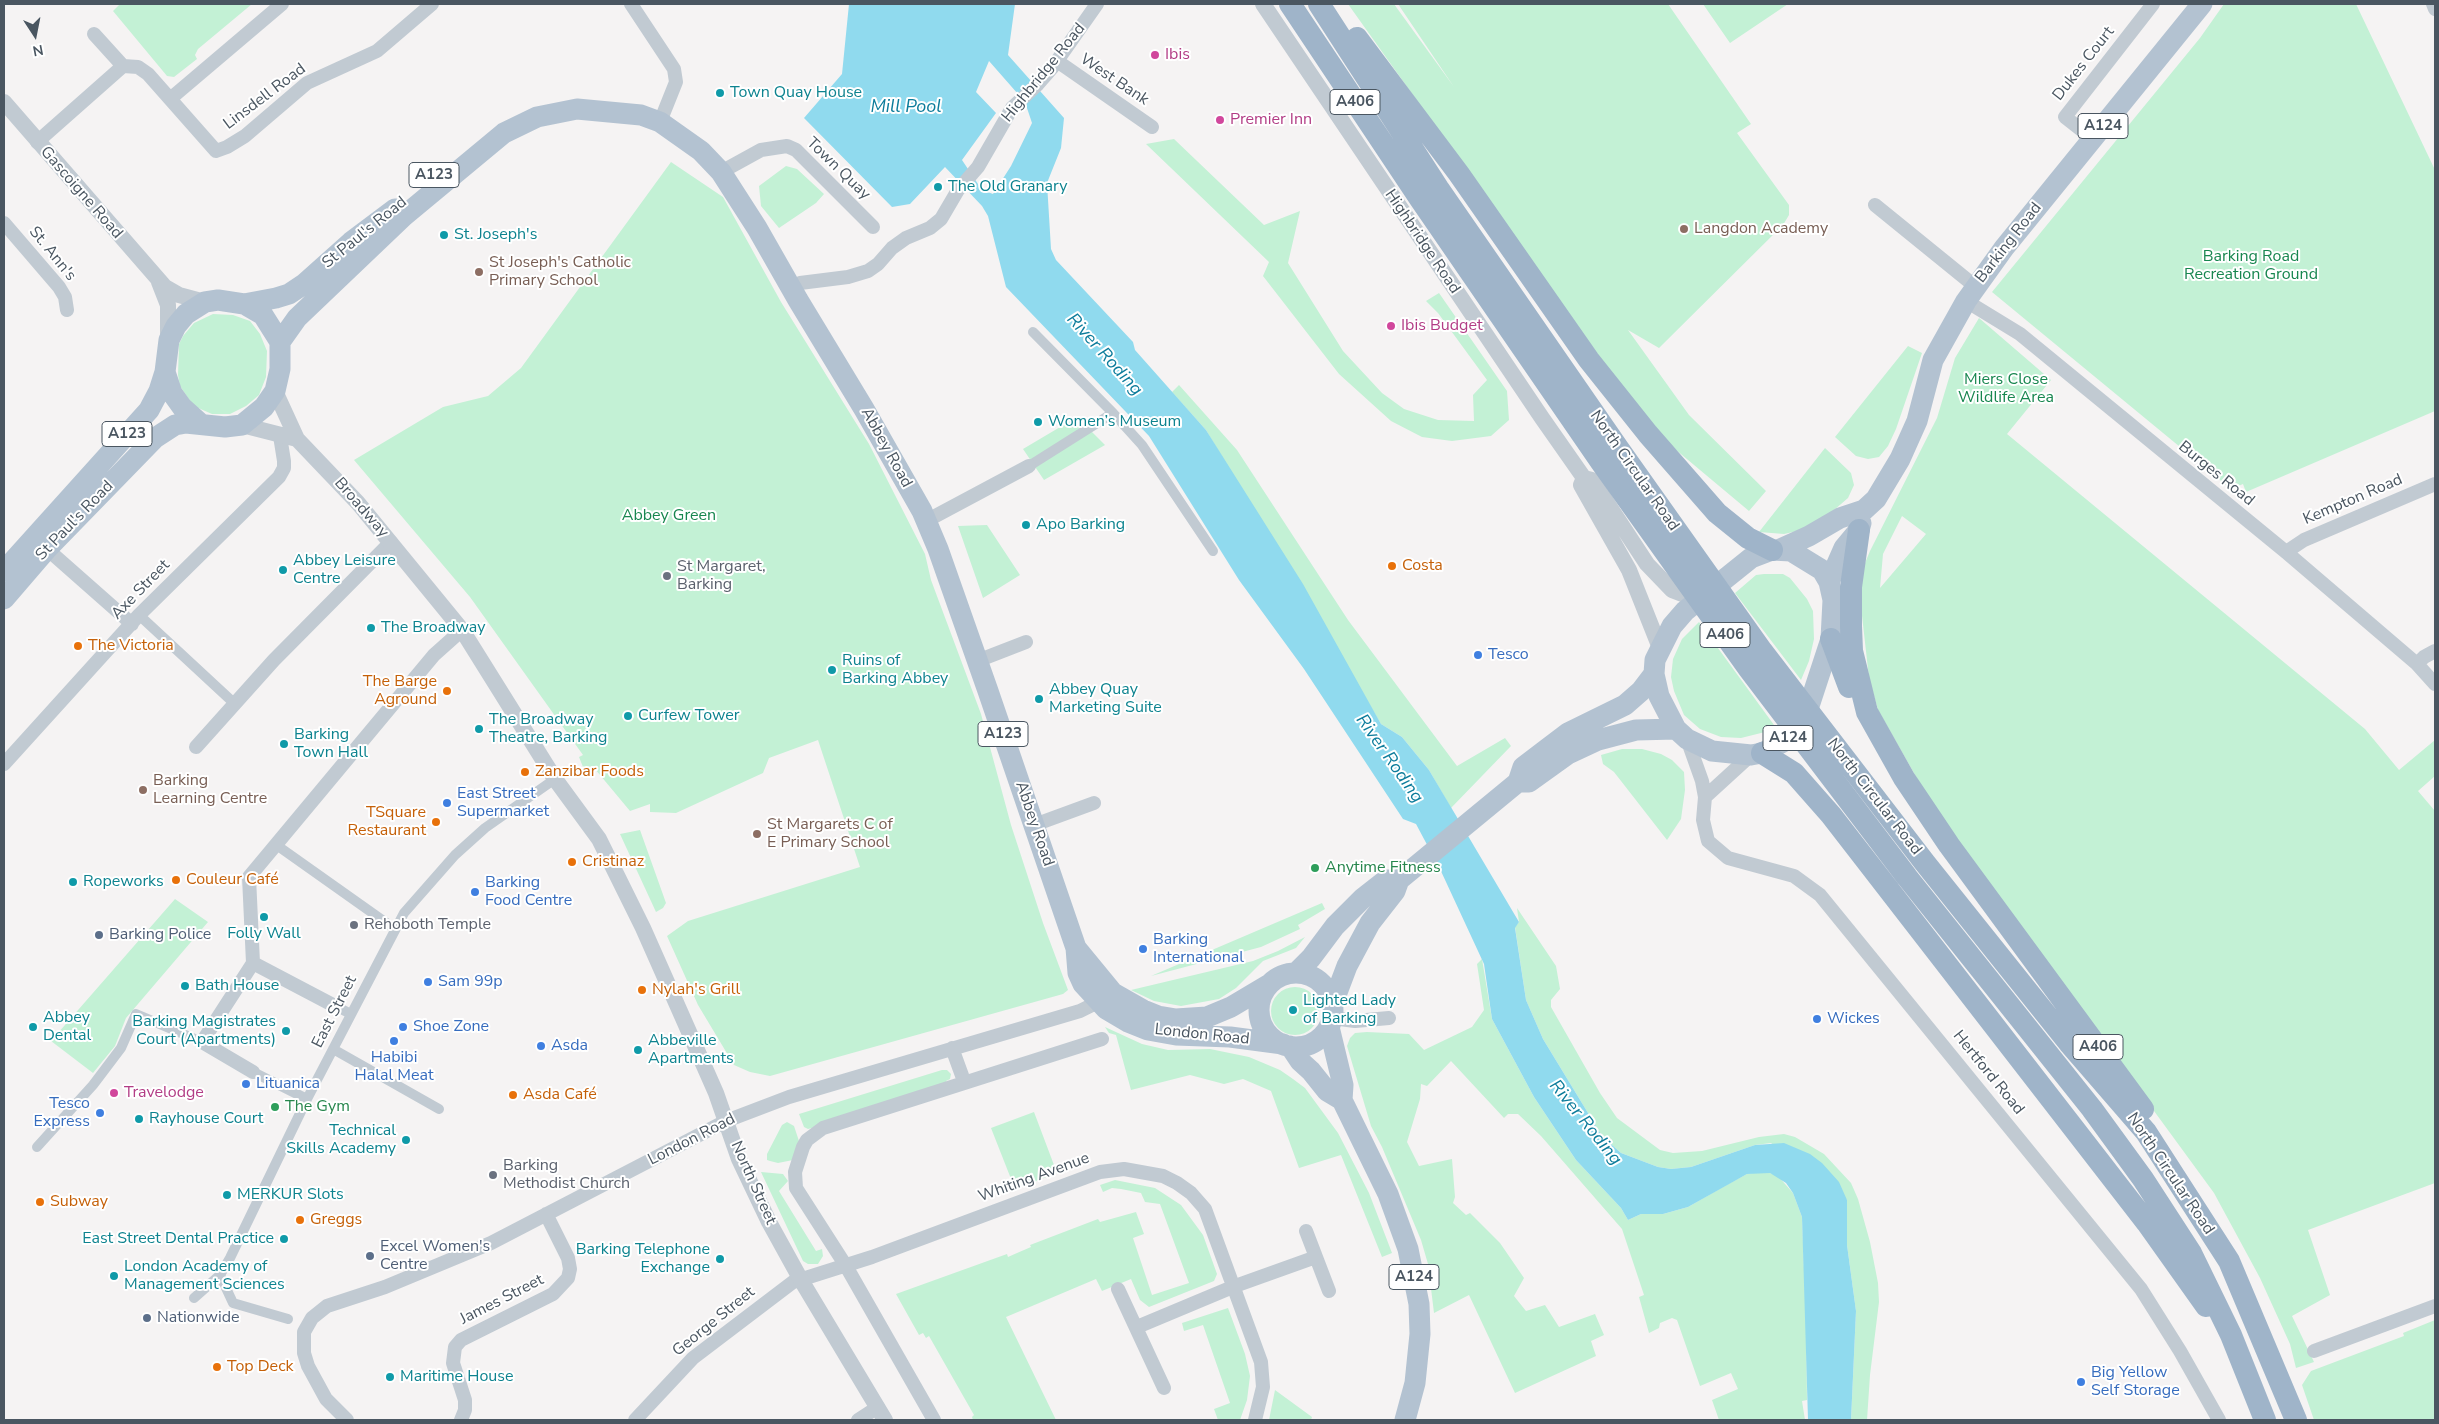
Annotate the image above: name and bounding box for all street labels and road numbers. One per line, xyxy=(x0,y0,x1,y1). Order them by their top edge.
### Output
street label: Highbridge Road xyxy=(998,20,1090,126)
street label: Dukes Court xyxy=(2049,23,2119,105)
street label: West Bank xyxy=(1076,50,1152,110)
street label: Linsdell Road xyxy=(220,60,310,134)
road number: A406 xyxy=(1330,90,1380,114)
road number: A124 xyxy=(2078,114,2128,138)
street label: Town Quay xyxy=(802,134,874,204)
street label: Gascoigne Road xyxy=(36,143,126,243)
road number: A123 xyxy=(409,162,459,188)
street label: Highbridge Road xyxy=(1380,186,1464,298)
street label: St Paul's Road xyxy=(319,193,411,273)
street label: Barking Road xyxy=(1972,199,2046,287)
street label: St. Ann's xyxy=(24,223,80,285)
street label: Abbey Road xyxy=(856,405,916,491)
street label: North Circular Road xyxy=(1585,407,1683,535)
road number: A123 xyxy=(102,422,152,446)
street label: Burges Road xyxy=(2174,437,2258,511)
street label: Kempton Road xyxy=(2300,470,2406,530)
street label: Broadway xyxy=(330,474,392,542)
street label: St Paul's Road xyxy=(32,477,118,565)
street label: Axe Street xyxy=(108,556,174,624)
road number: A406 xyxy=(1700,622,1750,648)
road number: A123 xyxy=(978,722,1028,746)
road number: A124 xyxy=(1763,726,1813,750)
street label: North Circular Road xyxy=(1823,735,1925,859)
street label: Abbey Road xyxy=(1011,779,1057,869)
street label: East Street xyxy=(309,973,361,1051)
street label: London Road xyxy=(1154,1020,1250,1050)
street label: Hertford Road xyxy=(1948,1027,2028,1119)
road number: A406 xyxy=(2073,1034,2123,1060)
street label: London Road xyxy=(645,1110,739,1170)
street label: North Circular Road xyxy=(2122,1110,2218,1238)
street label: North Street xyxy=(726,1138,780,1228)
street label: Whiting Avenue xyxy=(976,1149,1092,1207)
road number: A124 xyxy=(1389,1264,1439,1290)
street label: James Street xyxy=(457,1271,547,1329)
street label: George Street xyxy=(669,1283,759,1361)

